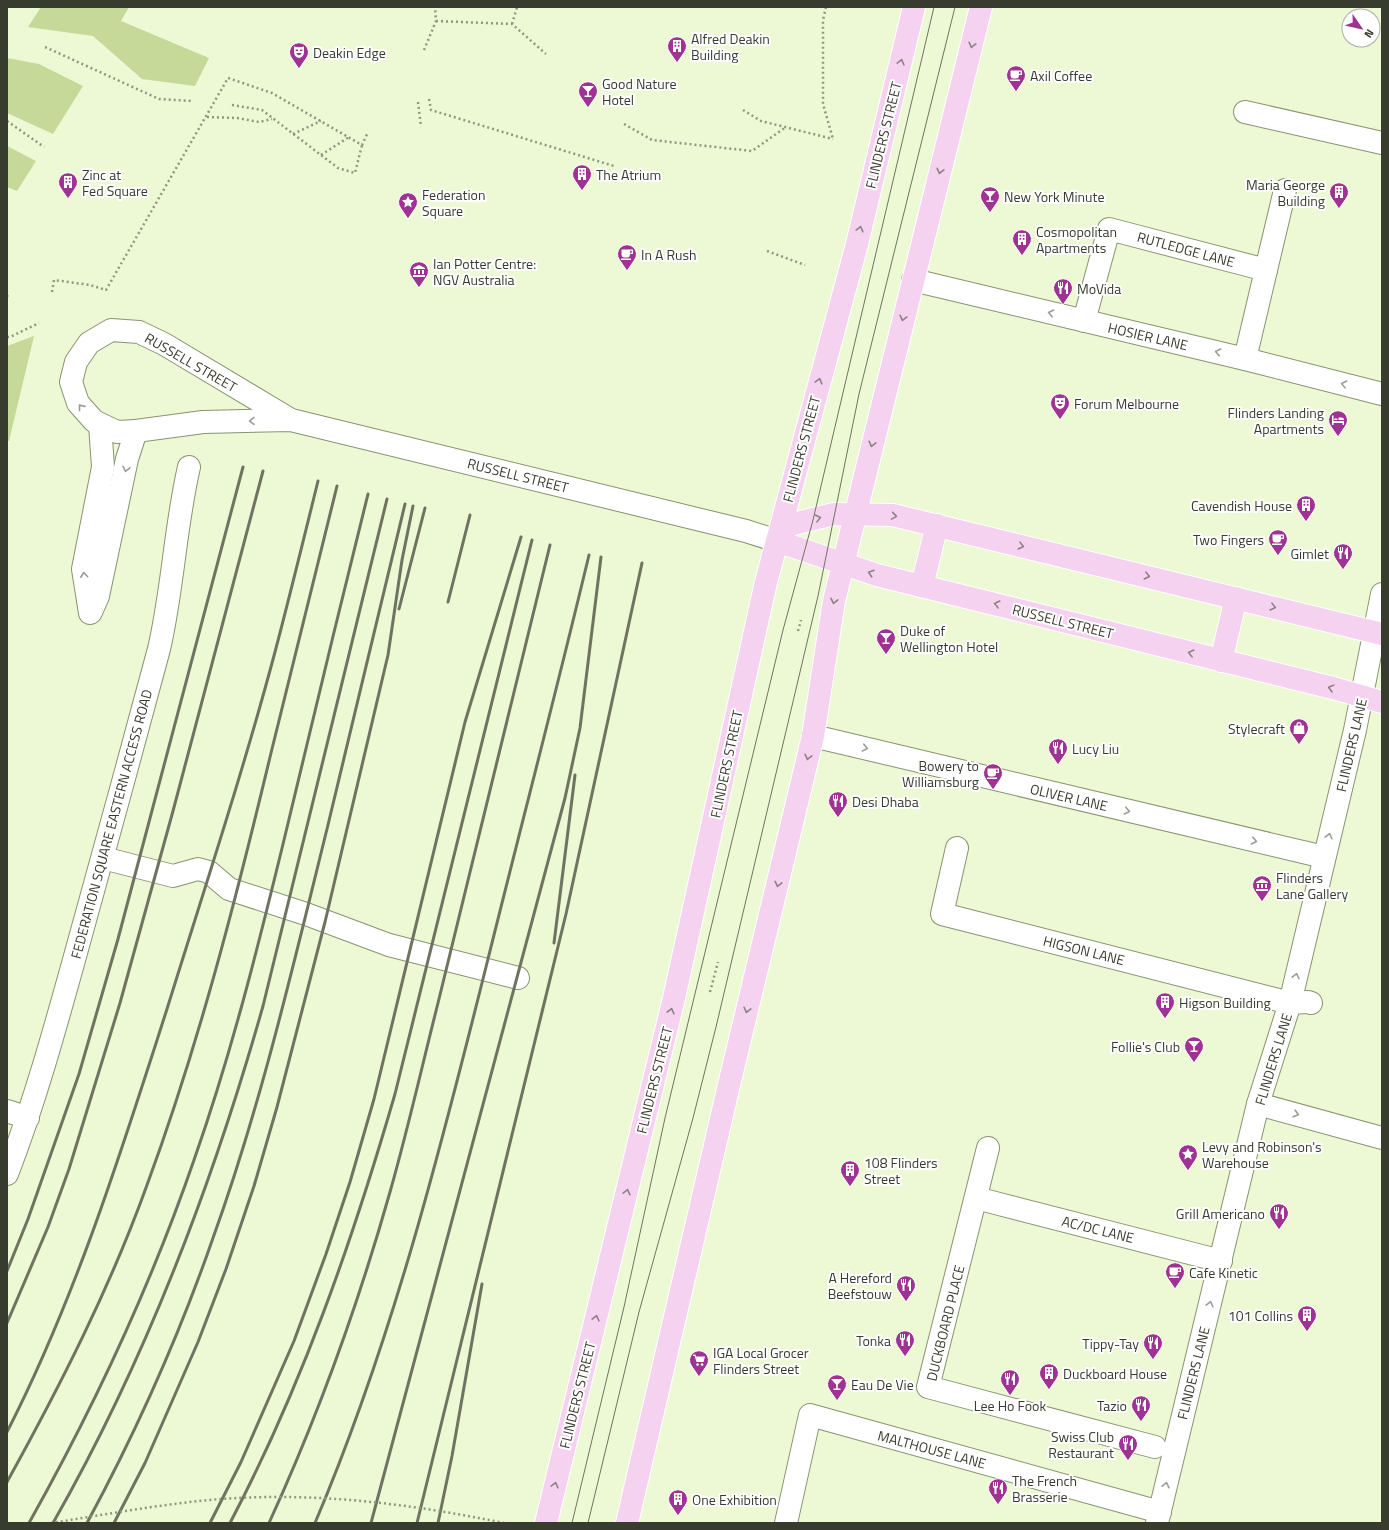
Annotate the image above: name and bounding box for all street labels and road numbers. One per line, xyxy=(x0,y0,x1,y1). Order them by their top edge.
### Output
street label: FLINDERS STREET xyxy=(860,79,907,191)
street label: RUTLEDGE LANE xyxy=(1135,226,1237,272)
street label: HOSIER LANE xyxy=(1106,317,1190,355)
street label: RUSSELL STREET xyxy=(141,327,242,397)
street label: FLINDERS STREET xyxy=(777,393,825,505)
street label: RUSSELL STREET xyxy=(465,452,571,498)
street label: RUSSELL STREET xyxy=(1010,598,1116,644)
street label: FEDERATION SQUARE EASTERN ACCESS ROAD xyxy=(65,687,157,961)
street label: FLINDERS LANE xyxy=(1330,696,1372,794)
street label: FLINDERS STREET xyxy=(704,708,748,820)
street label: OLIVER LANE xyxy=(1028,778,1110,816)
street label: HIGSON LANE xyxy=(1041,930,1127,970)
street label: FLINDERS LANE xyxy=(1249,1010,1297,1108)
street label: FLINDERS STREET xyxy=(631,1024,678,1136)
street label: AC/DC LANE xyxy=(1060,1210,1136,1248)
street label: DUCKBOARD PLACE xyxy=(920,1263,970,1383)
street label: FLINDERS LANE xyxy=(1171,1324,1215,1422)
street label: FLINDERS STREET xyxy=(554,1339,601,1451)
street label: MALTHOUSE LANE xyxy=(876,1424,989,1474)

